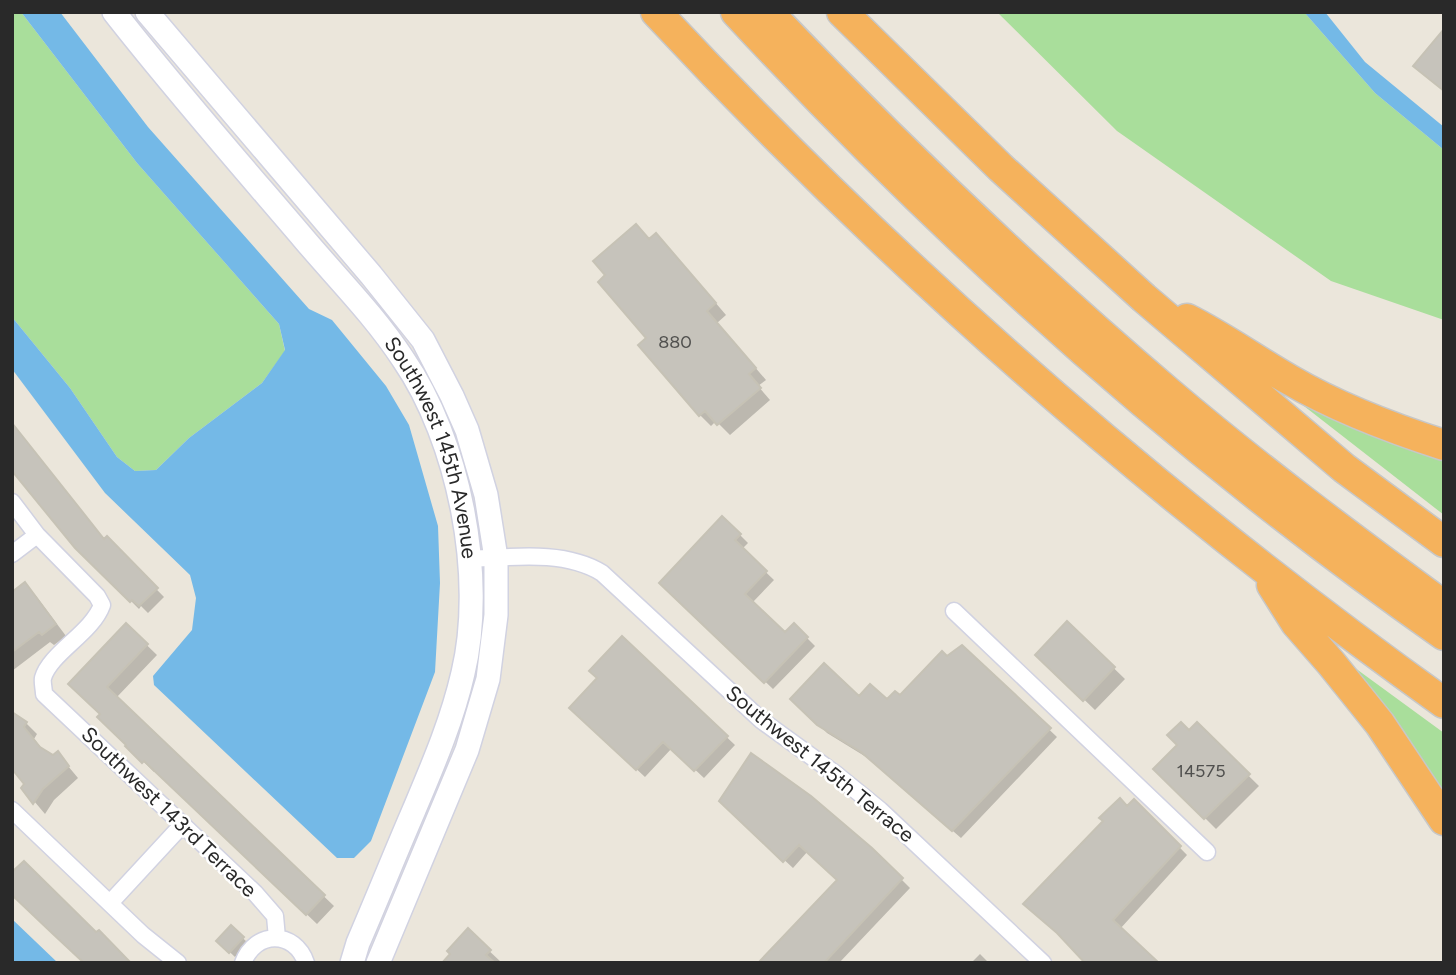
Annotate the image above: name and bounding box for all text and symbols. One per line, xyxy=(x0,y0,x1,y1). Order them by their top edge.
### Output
house number: 880 xyxy=(658,331,692,353)
street label: Southwest 145th Avenue xyxy=(380,332,482,560)
street label: Southwest 145th Terrace xyxy=(721,680,920,847)
street label: Southwest 143rd Terrace xyxy=(76,721,262,902)
house number: 14575 xyxy=(1177,760,1225,782)

